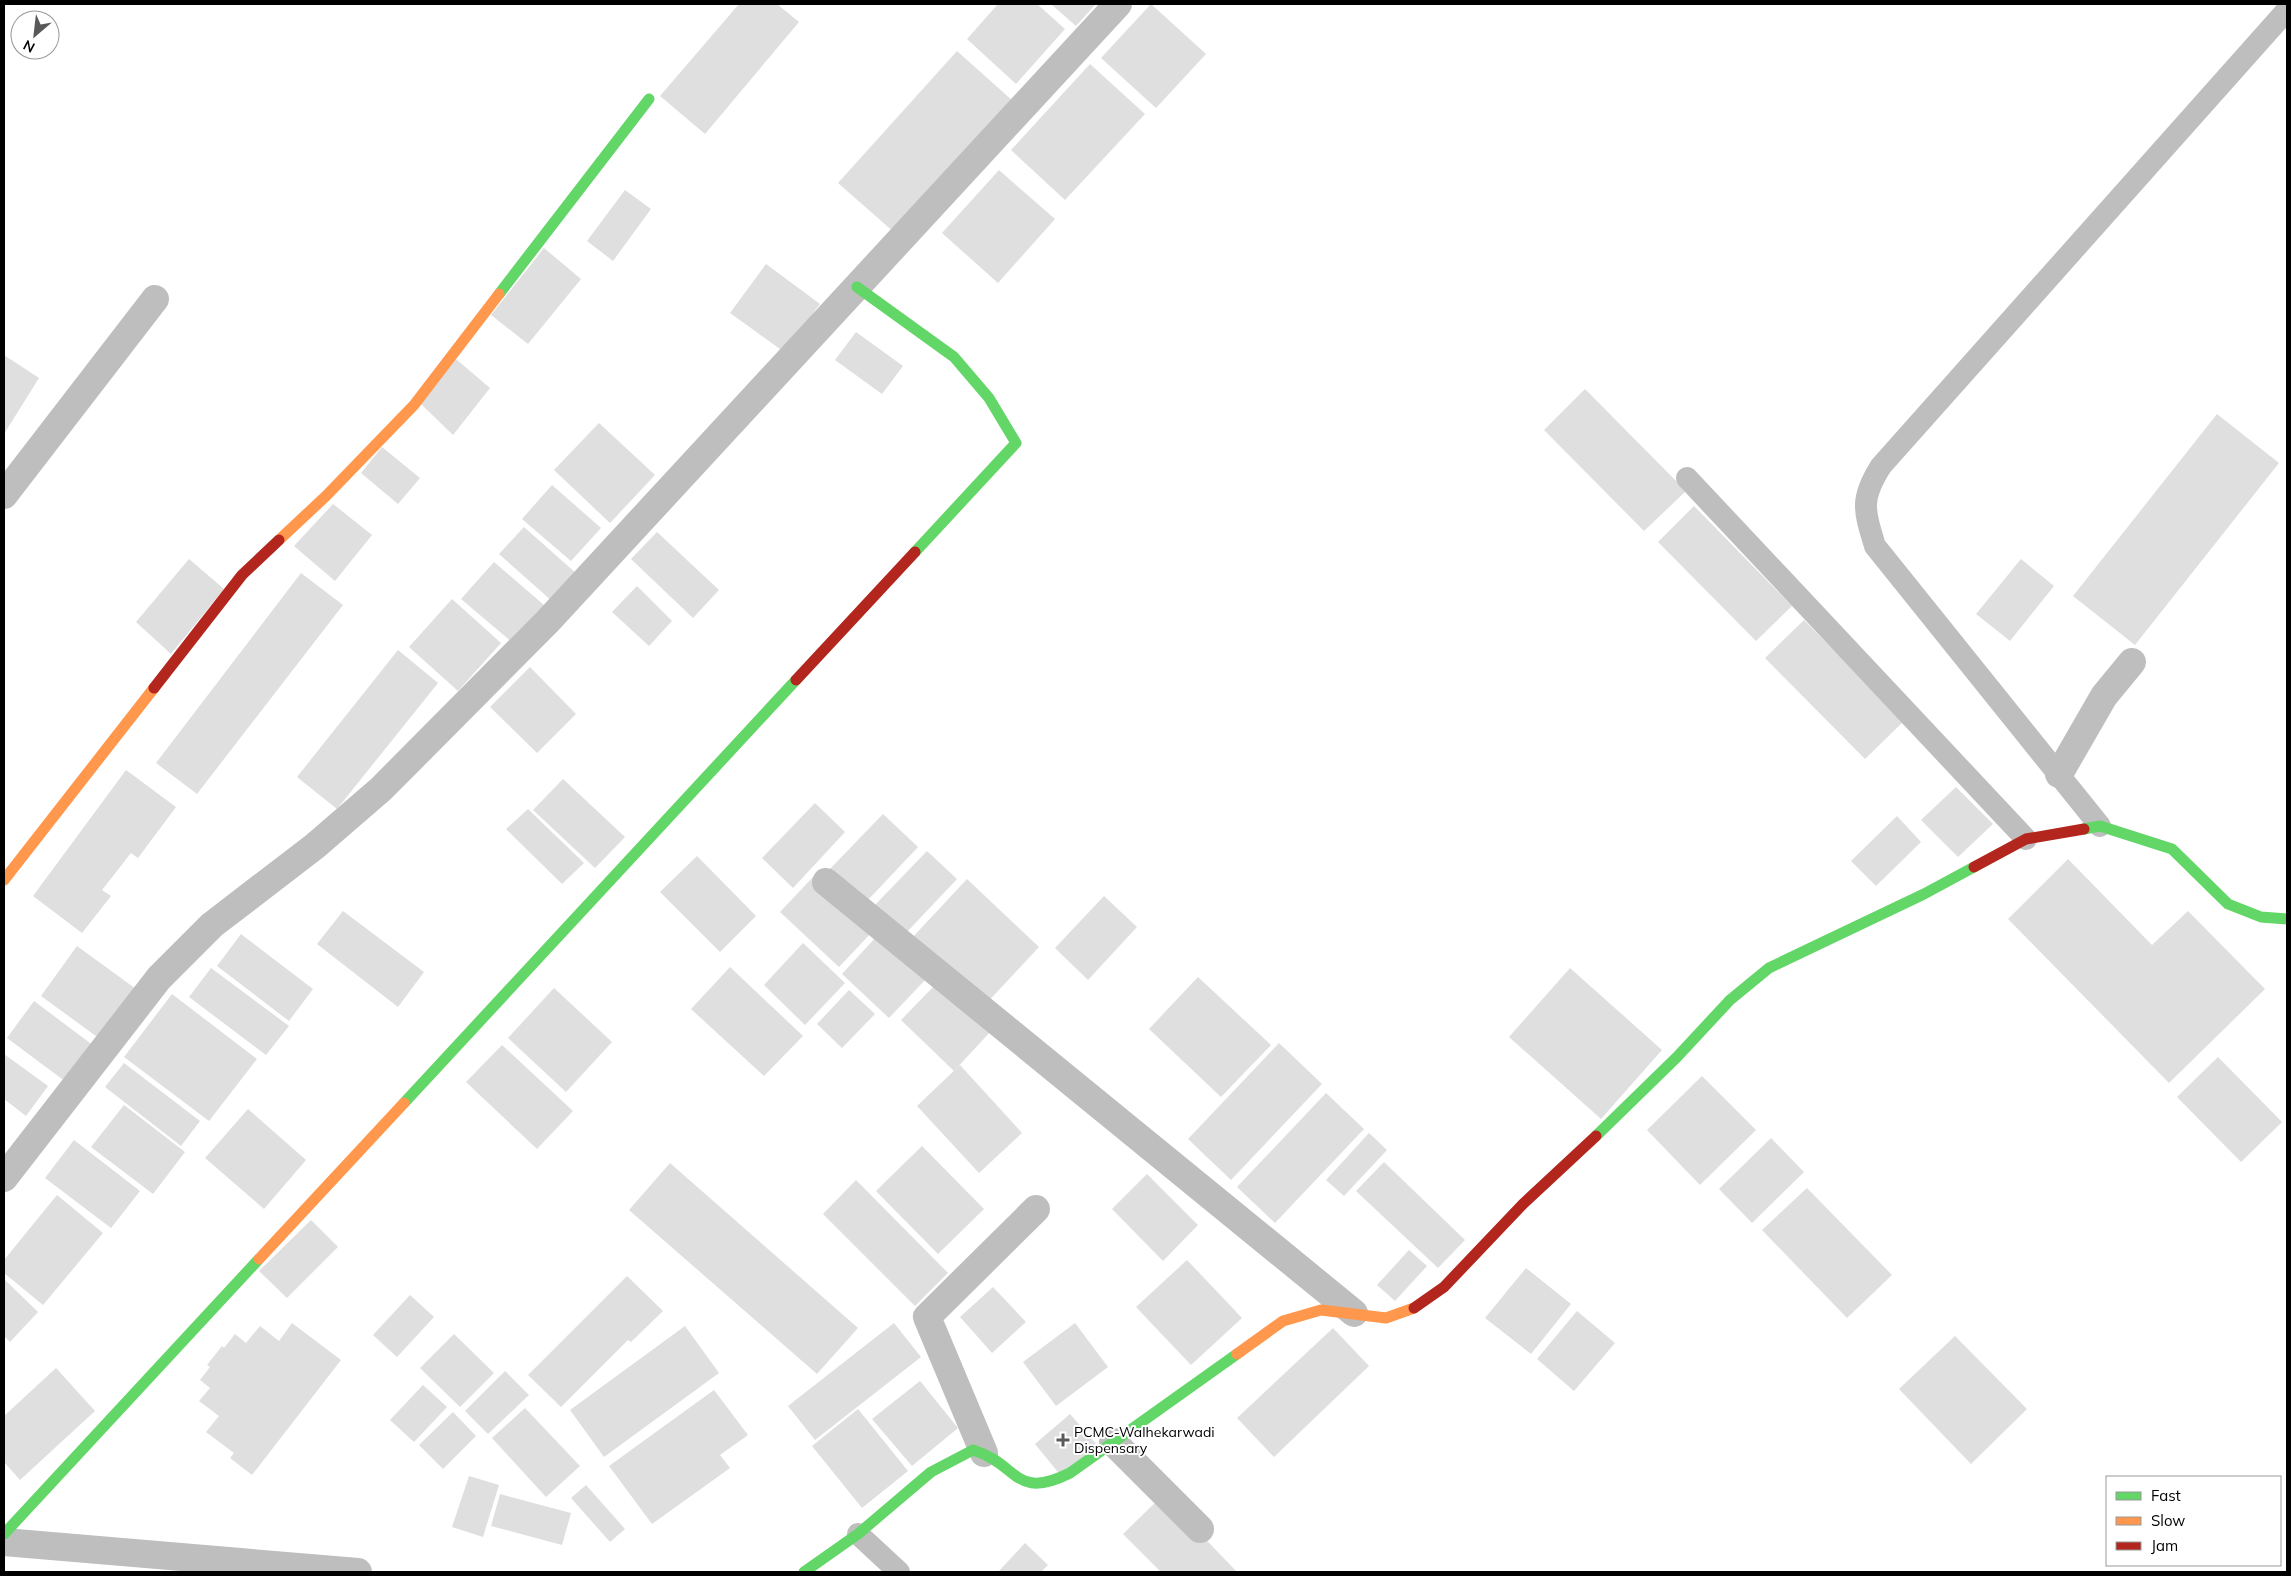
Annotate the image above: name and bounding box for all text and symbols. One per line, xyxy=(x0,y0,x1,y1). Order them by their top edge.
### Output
north arrow xyxy=(10,10,60,60)
text: N xyxy=(20,36,38,57)
place label: PCMC-Walhekarwadi Dispensary xyxy=(1074,1423,1215,1457)
marker: PCMC-Walhekarwadi Dispensary xyxy=(1056,1433,1070,1447)
legend xyxy=(2106,1476,2281,1566)
text: Fast xyxy=(2151,1486,2181,1505)
text: Slow xyxy=(2151,1511,2185,1530)
text: Jam xyxy=(2151,1536,2178,1555)

